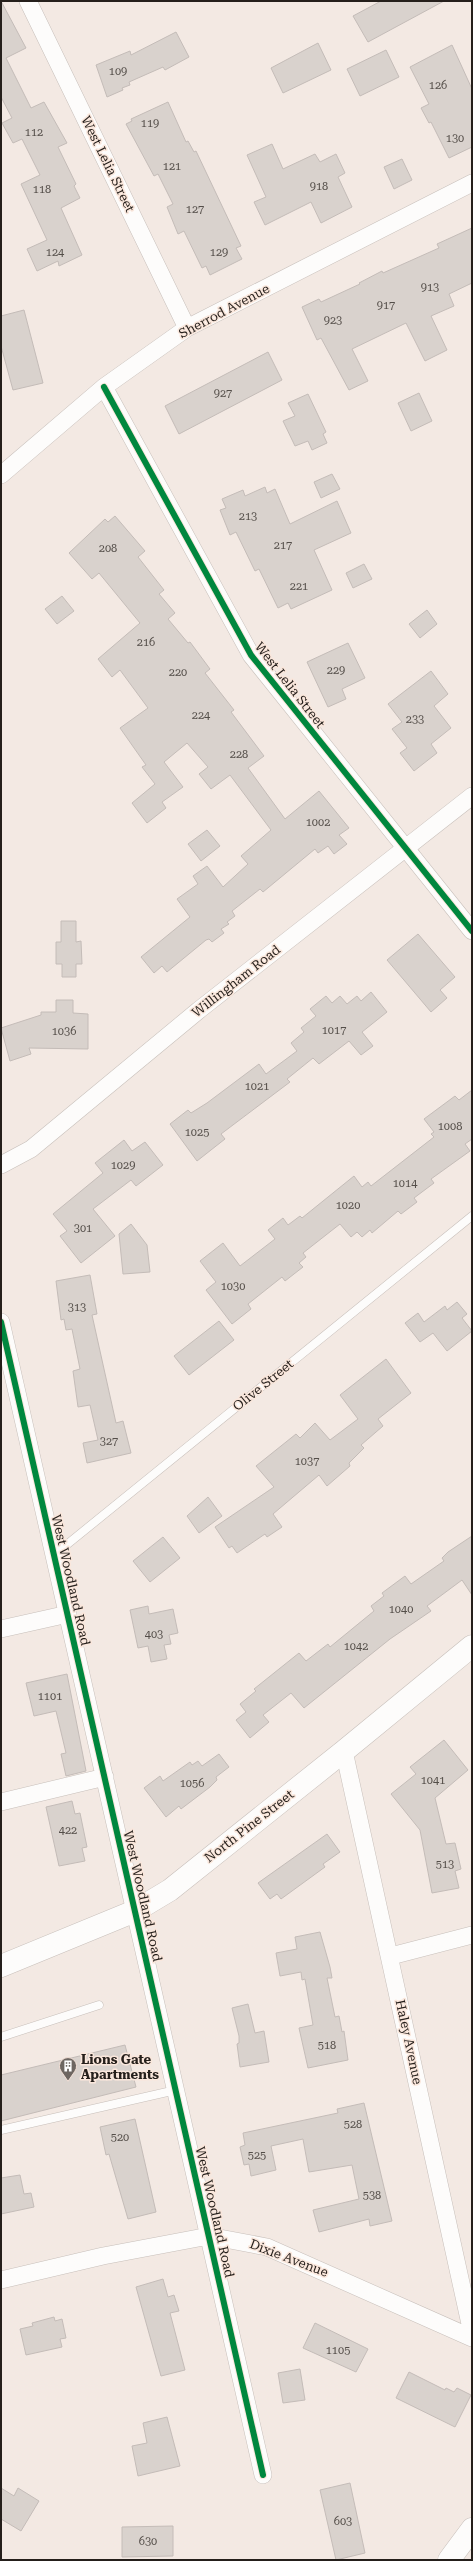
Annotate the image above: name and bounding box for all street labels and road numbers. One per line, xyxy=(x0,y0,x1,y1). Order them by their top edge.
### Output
street label: West Lelia Street xyxy=(78,114,138,215)
street label: Sherrod Avenue xyxy=(176,281,272,341)
street label: West Lelia Street xyxy=(252,639,328,731)
street label: Willingham Road xyxy=(189,941,284,1020)
street label: Olive Street xyxy=(230,1356,296,1414)
street label: West Woodland Road xyxy=(49,1513,94,1648)
street label: North Pine Street xyxy=(201,1786,297,1865)
street label: West Woodland Road xyxy=(121,1829,166,1964)
street label: Haley Avenue xyxy=(393,1998,425,2086)
street label: West Woodland Road xyxy=(193,2145,238,2280)
street label: Dixie Avenue xyxy=(248,2236,330,2280)

